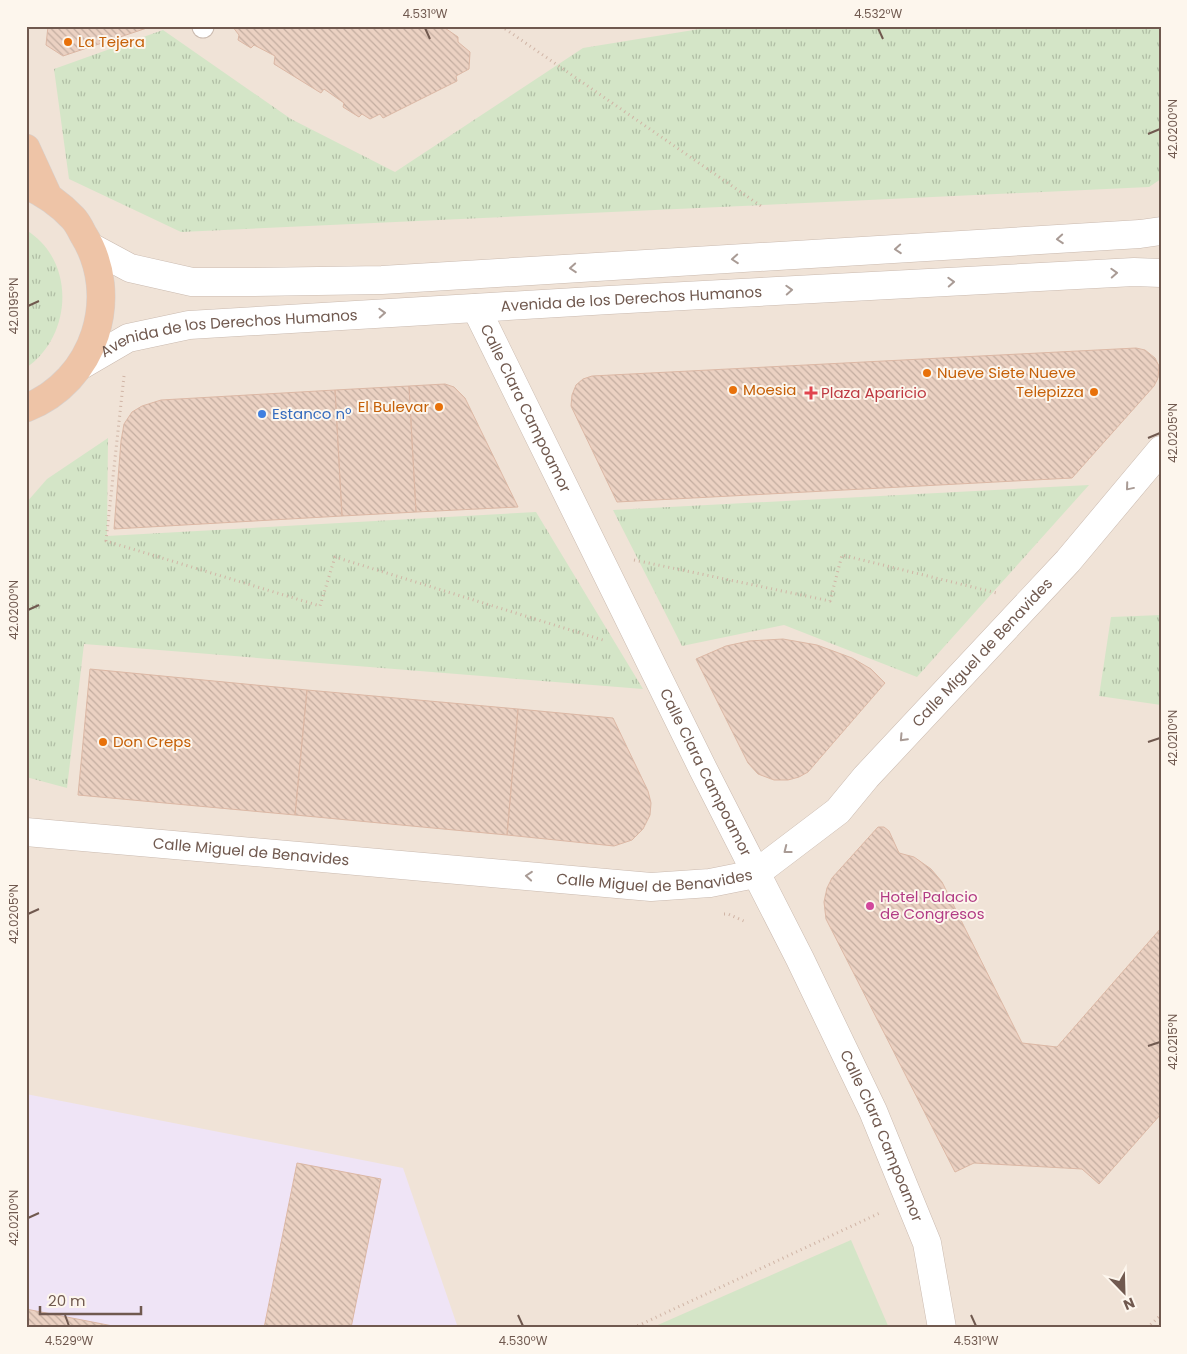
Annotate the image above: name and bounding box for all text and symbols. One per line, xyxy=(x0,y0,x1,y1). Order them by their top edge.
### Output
text: 4.531°W xyxy=(402,5,448,22)
text: 4.532°W xyxy=(854,5,902,22)
place label: La Tejera xyxy=(78,31,145,52)
marker: La Tejera xyxy=(62,36,74,48)
text: 42.0200°N xyxy=(1164,99,1181,159)
one-way arrow xyxy=(1056,233,1064,244)
one-way arrow xyxy=(893,243,901,254)
one-way arrow xyxy=(731,253,739,264)
one-way arrow xyxy=(569,263,577,274)
one-way arrow xyxy=(1110,268,1118,279)
one-way arrow xyxy=(948,276,956,287)
text: 42.0195°N xyxy=(5,278,22,334)
street label: Avenida de los Derechos Humanos xyxy=(500,281,763,316)
one-way arrow xyxy=(785,285,793,296)
street label: Avenida de los Derechos Humanos xyxy=(96,304,358,362)
one-way arrow xyxy=(379,308,387,319)
street label: Calle Clara Campoamor xyxy=(476,320,576,496)
place label: Nueve Siete Nueve xyxy=(937,362,1076,383)
marker: Nueve Siete Nueve xyxy=(921,367,933,379)
place label: Moesia xyxy=(743,379,796,400)
place label: Telepizza xyxy=(1016,381,1084,402)
place label: Plaza Aparicio xyxy=(821,382,927,403)
marker: Moesia xyxy=(727,384,739,396)
marker: Telepizza xyxy=(1088,386,1100,398)
marker: Plaza Aparicio xyxy=(805,387,817,399)
place label: El Bulevar xyxy=(358,396,429,417)
marker: El Bulevar xyxy=(433,401,445,413)
place label: Estanco nº xyxy=(272,403,352,424)
text: 42.0205°N xyxy=(1164,403,1181,463)
marker: Estanco nº xyxy=(256,408,268,420)
one-way arrow xyxy=(1127,481,1135,490)
street label: Calle Miguel de Benavides xyxy=(907,573,1057,731)
text: 42.0200°N xyxy=(5,580,22,640)
street label: Calle Clara Campoamor xyxy=(655,685,757,860)
text: 42.0210°N xyxy=(1164,710,1181,766)
place label: Don Creps xyxy=(113,731,191,752)
one-way arrow xyxy=(900,732,909,741)
marker: Don Creps xyxy=(97,736,109,748)
street label: Calle Miguel de Benavides xyxy=(152,832,350,870)
one-way arrow xyxy=(783,844,793,853)
street label: Calle Miguel de Benavides xyxy=(556,864,754,897)
one-way arrow xyxy=(525,871,533,882)
text: 42.0205°N xyxy=(5,884,22,944)
place label: Hotel Palacio de Congresos xyxy=(880,886,985,924)
marker: Hotel Palacio de Congresos xyxy=(864,900,876,912)
text: 42.0215°N xyxy=(1164,1014,1181,1070)
street label: Calle Clara Campoamor xyxy=(835,1046,928,1225)
text: 42.0210°N xyxy=(5,1190,22,1246)
north arrow xyxy=(1100,1266,1150,1316)
scale bar xyxy=(40,1284,141,1316)
text: 20 m xyxy=(48,1290,86,1311)
text: N xyxy=(1120,1293,1138,1315)
text: 4.529°W xyxy=(45,1332,94,1349)
text: 4.530°W xyxy=(499,1332,548,1349)
text: 4.531°W xyxy=(953,1332,999,1349)

